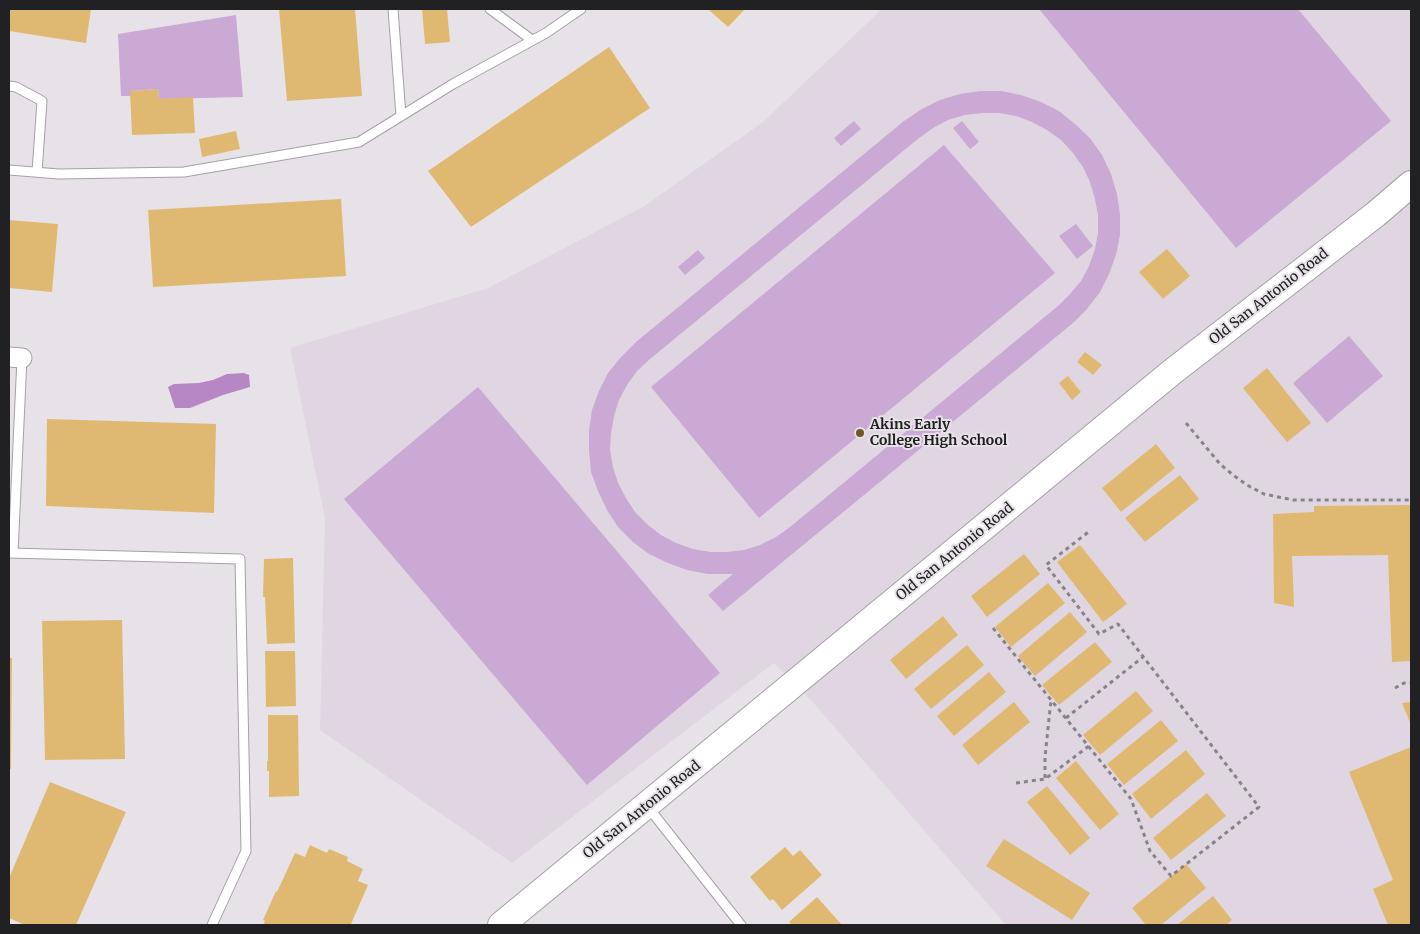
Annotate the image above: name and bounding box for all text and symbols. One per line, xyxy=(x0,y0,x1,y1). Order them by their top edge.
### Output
street label: Old San Antonio Road xyxy=(1206,245,1332,349)
place label: Akins Early College High School xyxy=(870,417,1007,450)
marker: Akins Early College High School xyxy=(854,427,866,439)
street label: Old San Antonio Road xyxy=(893,499,1017,605)
street label: Old San Antonio Road xyxy=(580,757,704,863)

